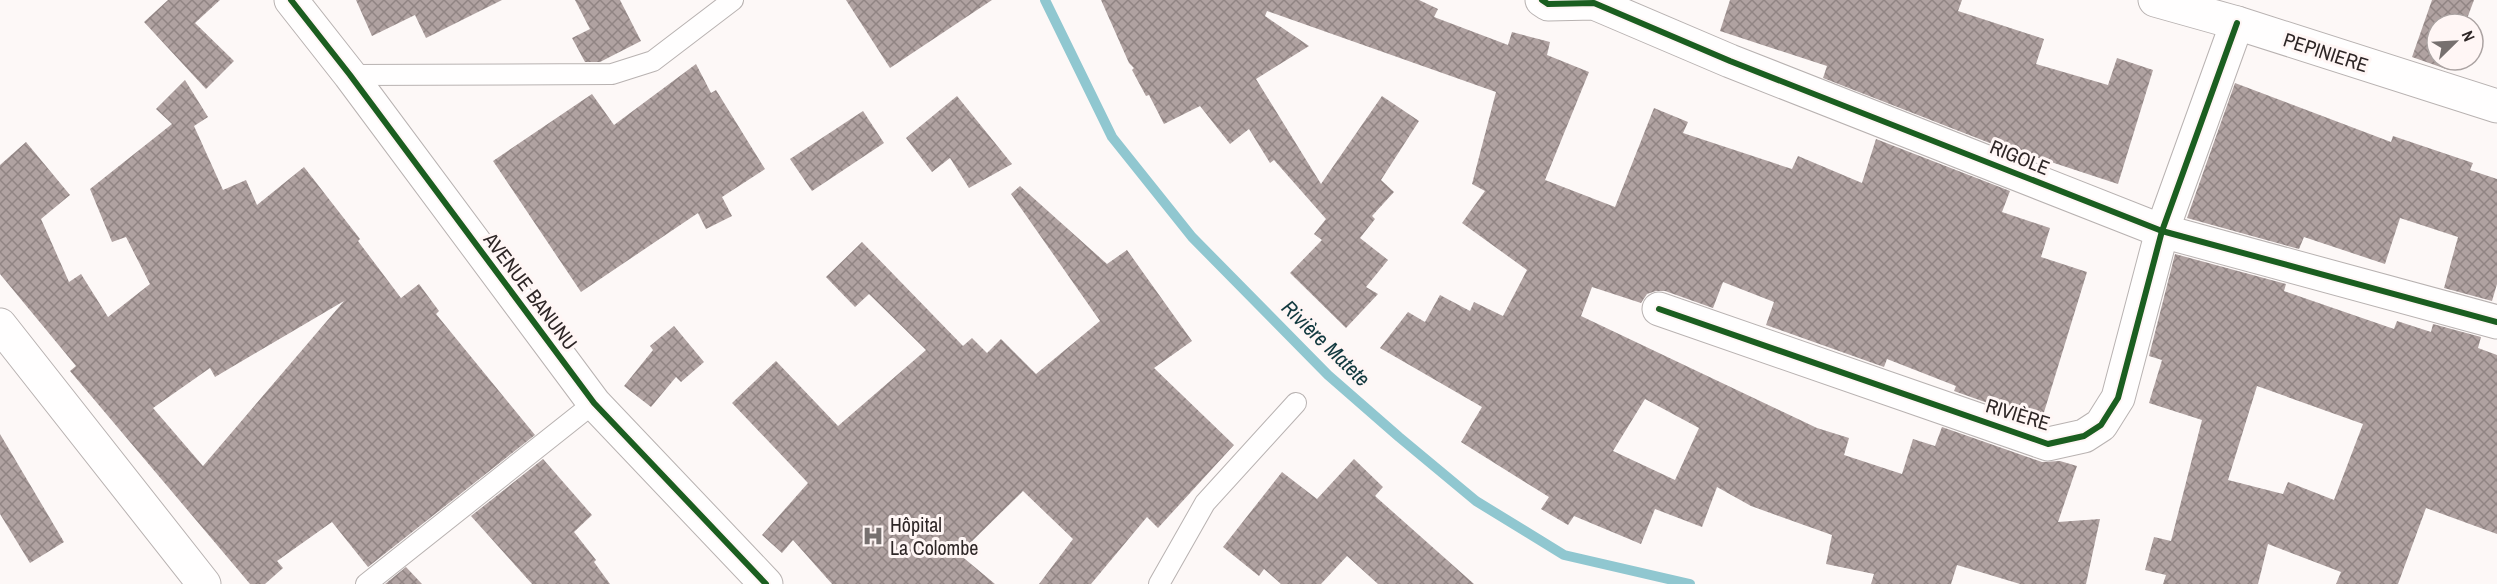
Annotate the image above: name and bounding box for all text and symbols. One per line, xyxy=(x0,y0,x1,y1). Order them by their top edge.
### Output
north arrow xyxy=(2425,12,2485,72)
street label: PEPINIERE xyxy=(2280,26,2372,78)
text: N xyxy=(2457,27,2481,45)
street label: RIGOLE xyxy=(1986,133,2054,181)
street label: AVENUE BANUNU xyxy=(477,226,584,355)
water label: Rivière Matete xyxy=(1275,293,1377,393)
street label: RIVIÈRE xyxy=(1983,391,2053,437)
place label: Hôpital La Colombe xyxy=(890,511,978,561)
hospital icon: Hôpital La Colombe xyxy=(861,524,885,548)

